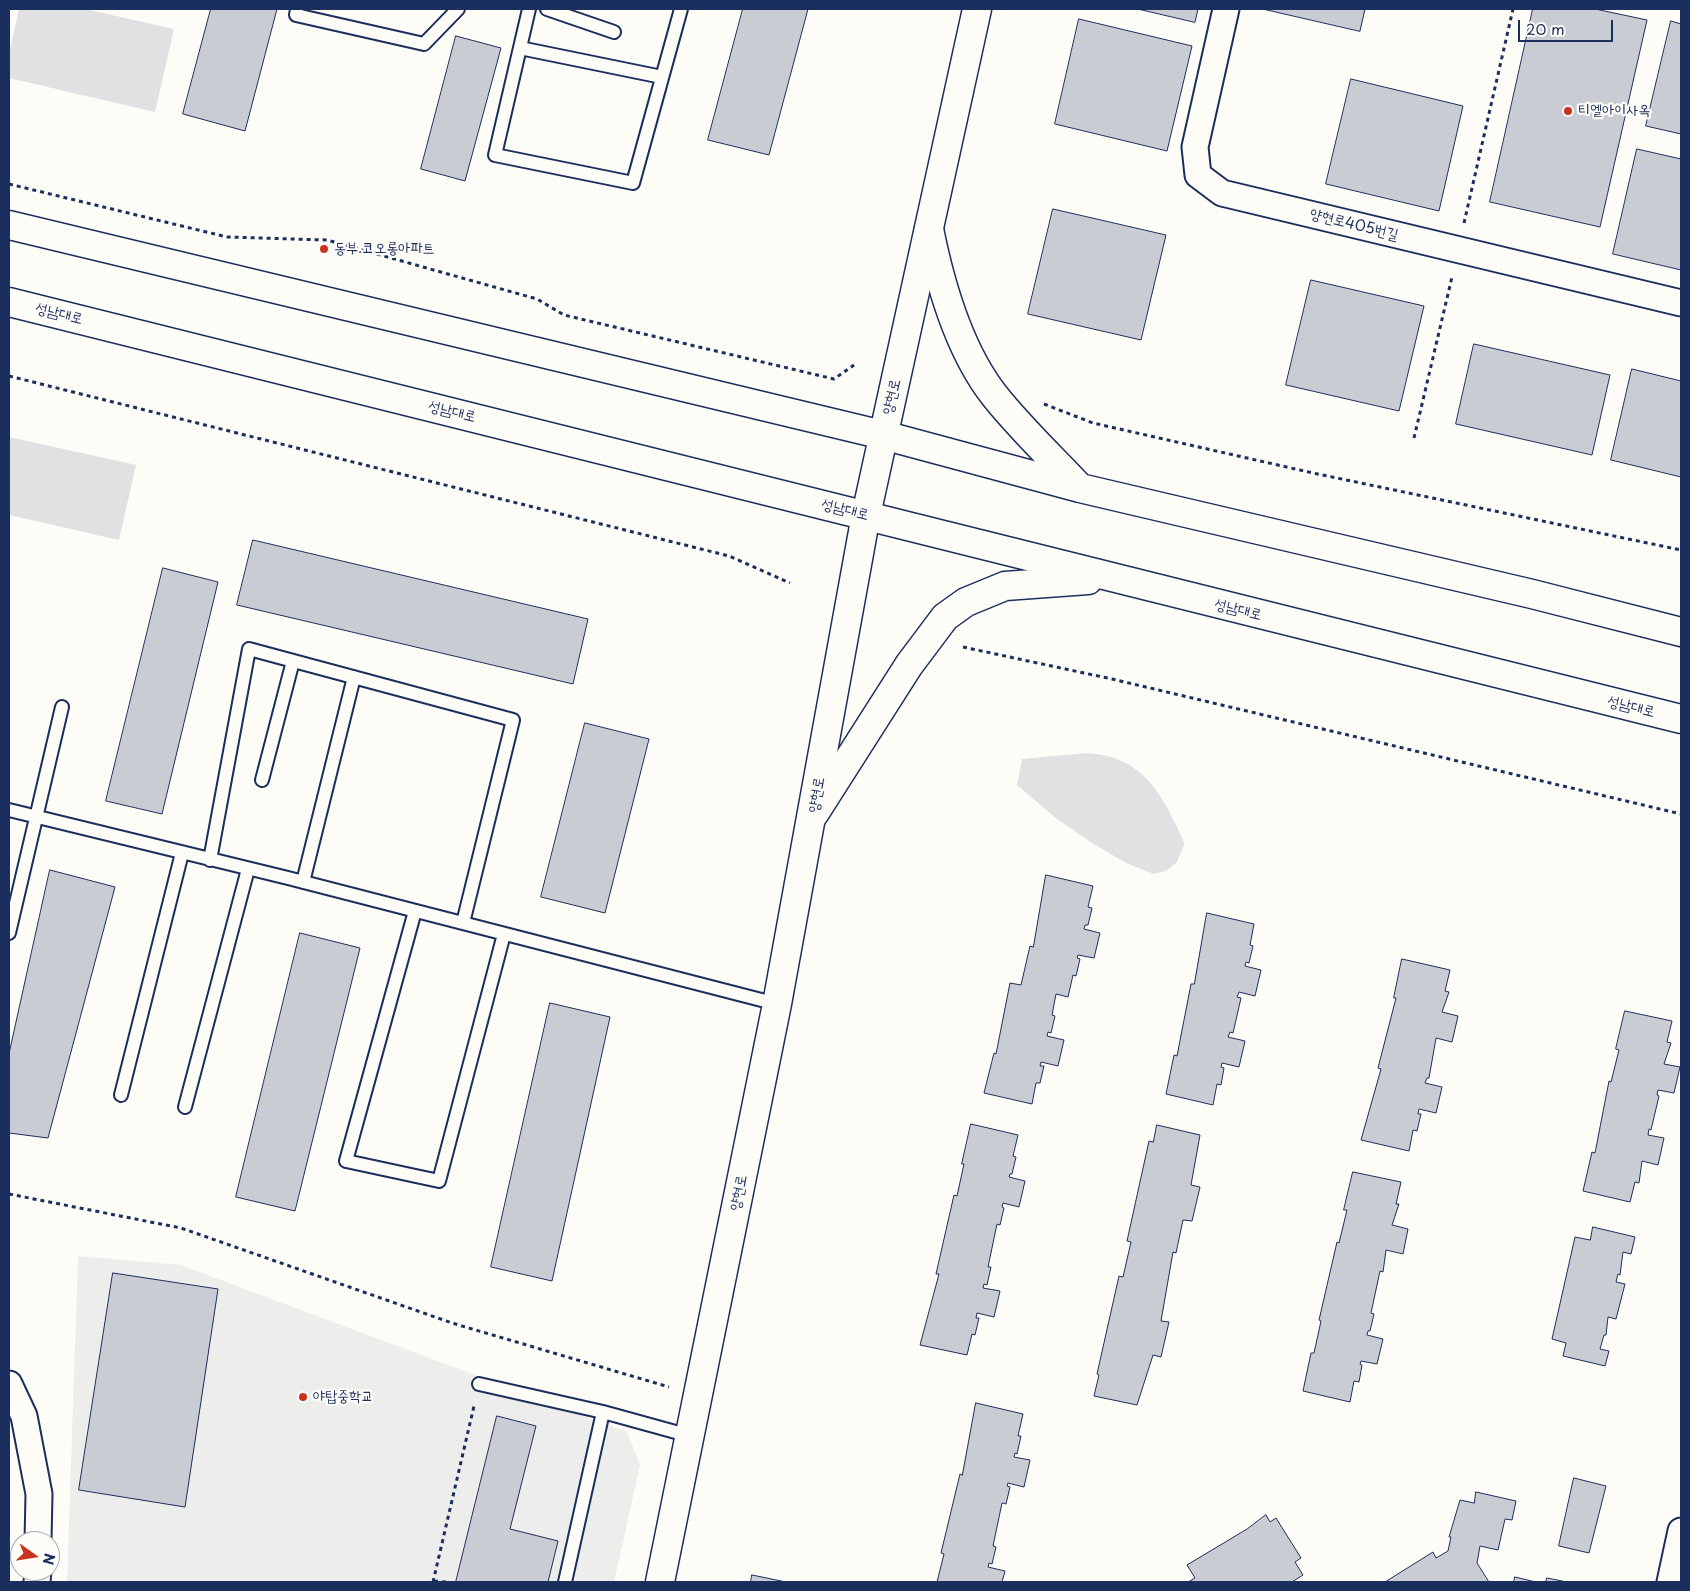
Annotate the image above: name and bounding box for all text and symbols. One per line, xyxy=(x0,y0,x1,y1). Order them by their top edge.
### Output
scale bar xyxy=(1520,10,1615,42)
text: 20 m xyxy=(1526,17,1565,40)
place label: 티엘아이사옥 xyxy=(1578,102,1650,120)
marker: 티엘아이사옥 xyxy=(1562,105,1574,117)
street label: 양현로405번길 xyxy=(1308,205,1400,245)
place label: 동부.코오롱아파트 xyxy=(334,240,435,258)
marker: 동부.코오롱아파트 xyxy=(318,243,330,255)
street label: 성남대로 xyxy=(33,299,85,329)
street label: 양현로 xyxy=(879,377,905,417)
street label: 성남대로 xyxy=(426,397,478,427)
street label: 성남대로 xyxy=(819,495,871,525)
street label: 성남대로 xyxy=(1212,595,1264,625)
street label: 성남대로 xyxy=(1605,692,1657,722)
street label: 양현로 xyxy=(805,776,829,814)
street label: 양현로 xyxy=(727,1174,751,1212)
place label: 야탑중학교 xyxy=(313,1388,373,1406)
marker: 야탑중학교 xyxy=(297,1391,309,1403)
north arrow xyxy=(10,1531,60,1581)
text: N xyxy=(38,1551,61,1567)

